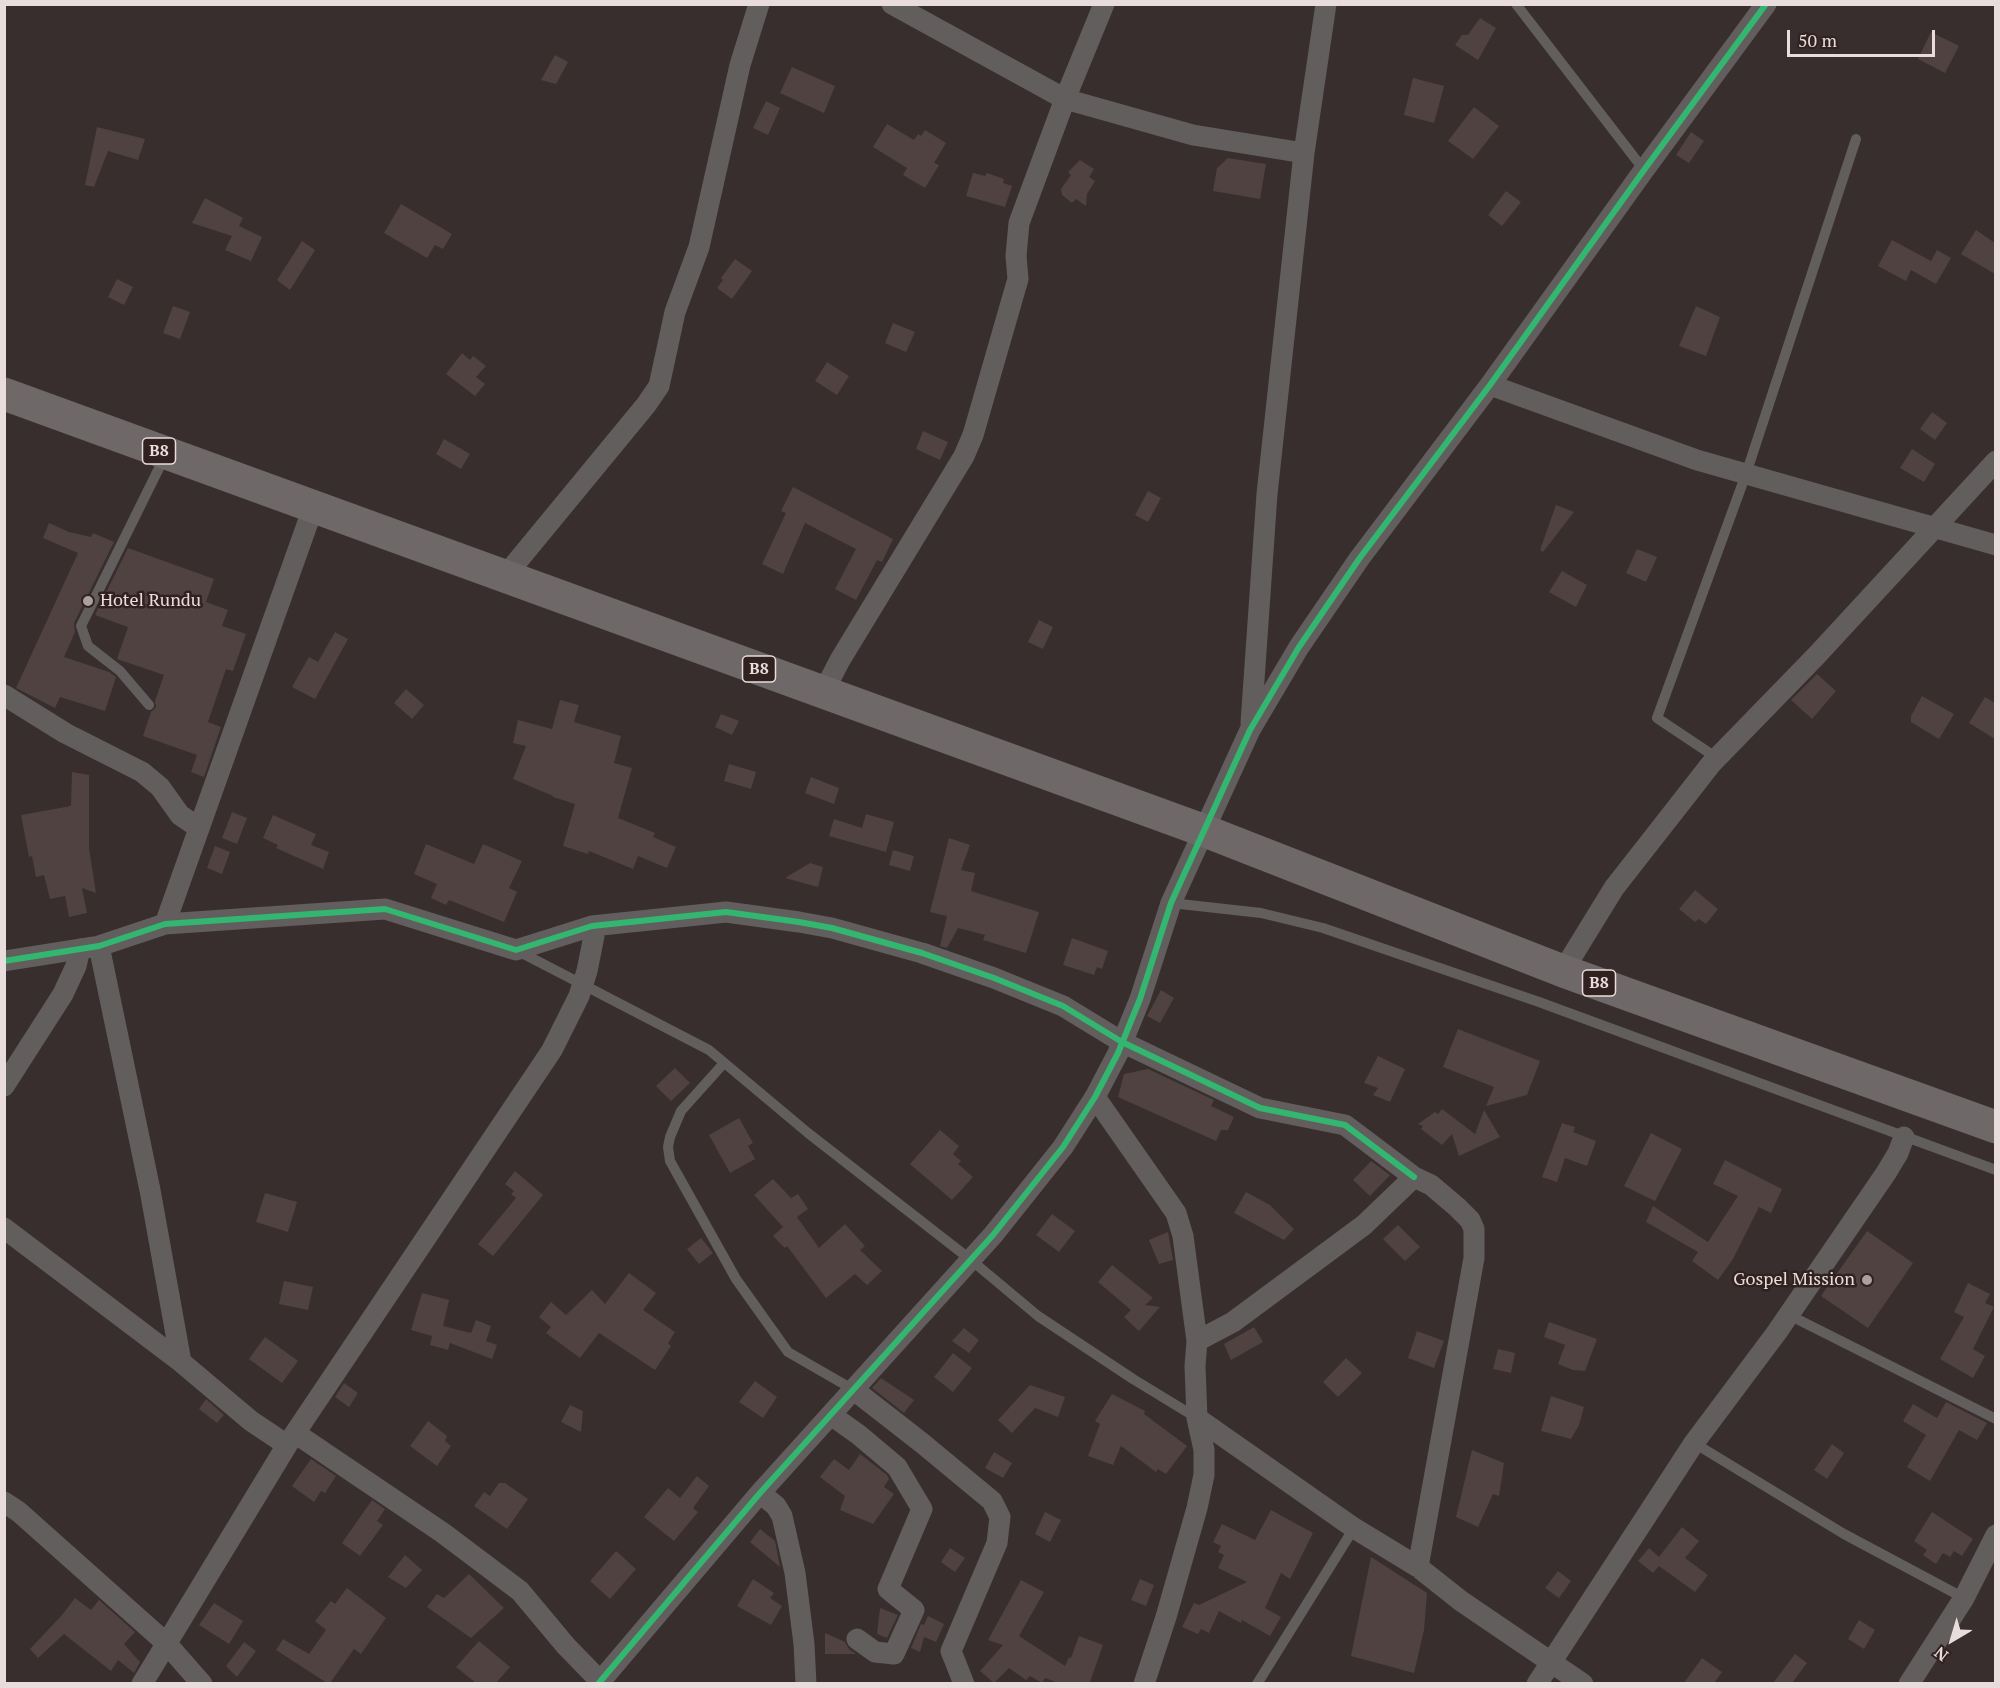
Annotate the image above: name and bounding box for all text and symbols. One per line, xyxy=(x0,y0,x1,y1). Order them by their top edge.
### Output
scale bar xyxy=(1790,18,1938,56)
text: 50 m xyxy=(1798,28,1837,52)
road number: B8 xyxy=(142,438,176,464)
place label: Hotel Rundu xyxy=(100,590,201,612)
marker: Hotel Rundu xyxy=(81,594,95,608)
road number: B8 xyxy=(742,656,776,682)
road number: B8 xyxy=(1582,970,1616,996)
place label: Gospel Mission xyxy=(1733,1269,1855,1291)
marker: Gospel Mission xyxy=(1860,1273,1874,1287)
north arrow xyxy=(1922,1610,1982,1670)
text: N xyxy=(1929,1642,1952,1667)

